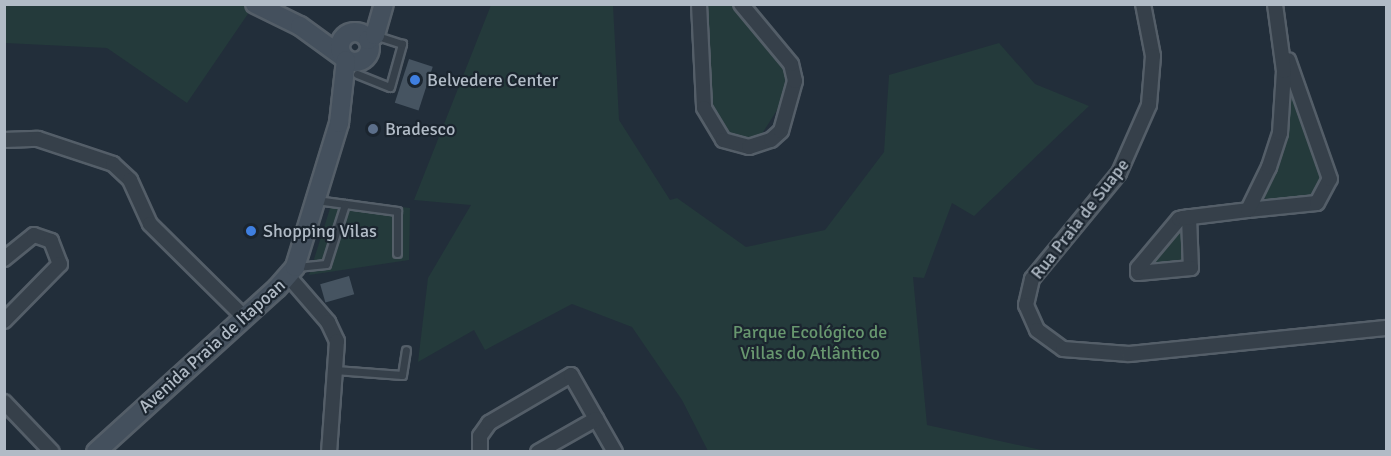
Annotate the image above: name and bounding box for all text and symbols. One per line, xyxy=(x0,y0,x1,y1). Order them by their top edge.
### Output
place label: Belvedere Center xyxy=(427,69,558,91)
marker: Belvedere Center xyxy=(408,73,422,87)
place label: Bradesco xyxy=(385,118,455,140)
marker: Bradesco xyxy=(366,122,380,136)
street label: Rua Praia de Suape xyxy=(1026,154,1134,284)
place label: Shopping Vilas xyxy=(263,220,377,242)
marker: Shopping Vilas xyxy=(244,224,258,238)
street label: Avenida Praia de Itapoan xyxy=(134,275,290,417)
park label: Parque Ecológico de Villas do Atlântico xyxy=(733,322,887,364)

